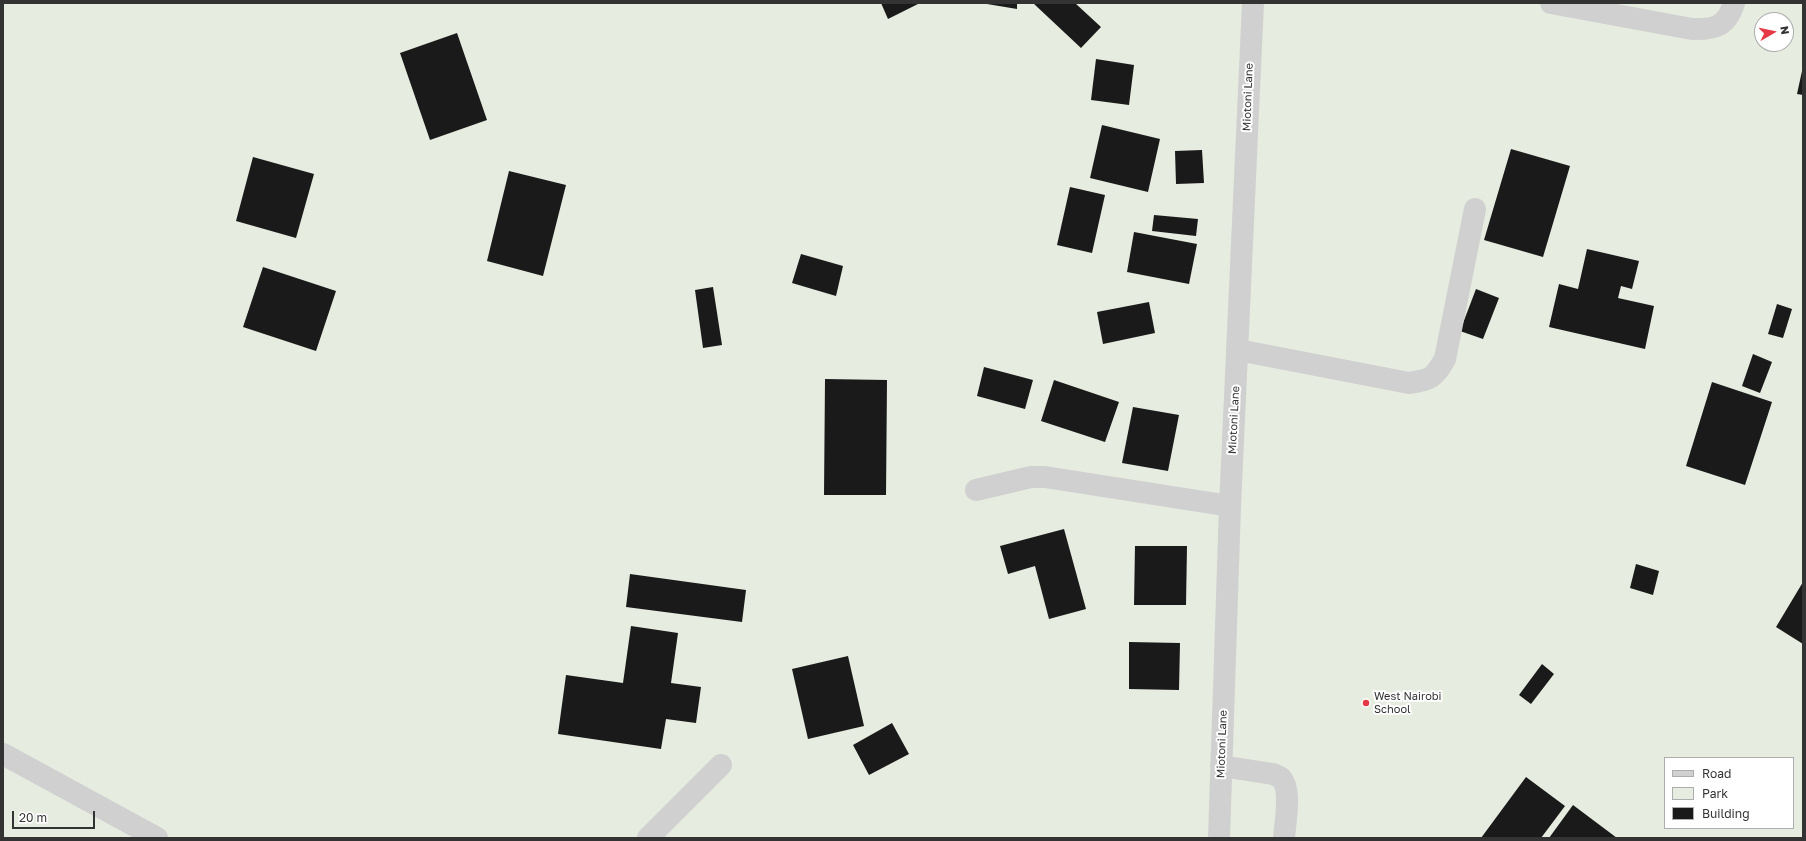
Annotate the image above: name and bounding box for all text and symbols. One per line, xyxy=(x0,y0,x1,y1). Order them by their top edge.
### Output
north arrow xyxy=(1754,12,1794,52)
text: N xyxy=(1778,25,1792,35)
street label: Miotoni Lane xyxy=(1240,63,1256,131)
street label: Miotoni Lane xyxy=(1226,386,1242,454)
place label: West Nairobi School xyxy=(1374,690,1441,716)
marker: West Nairobi School xyxy=(1361,698,1371,708)
street label: Miotoni Lane xyxy=(1214,710,1230,778)
legend xyxy=(1664,757,1794,829)
text: Road xyxy=(1702,766,1731,781)
text: Park xyxy=(1702,786,1728,801)
scale bar xyxy=(14,803,97,829)
text: Building xyxy=(1702,806,1750,821)
text: 20 m xyxy=(19,810,47,825)

